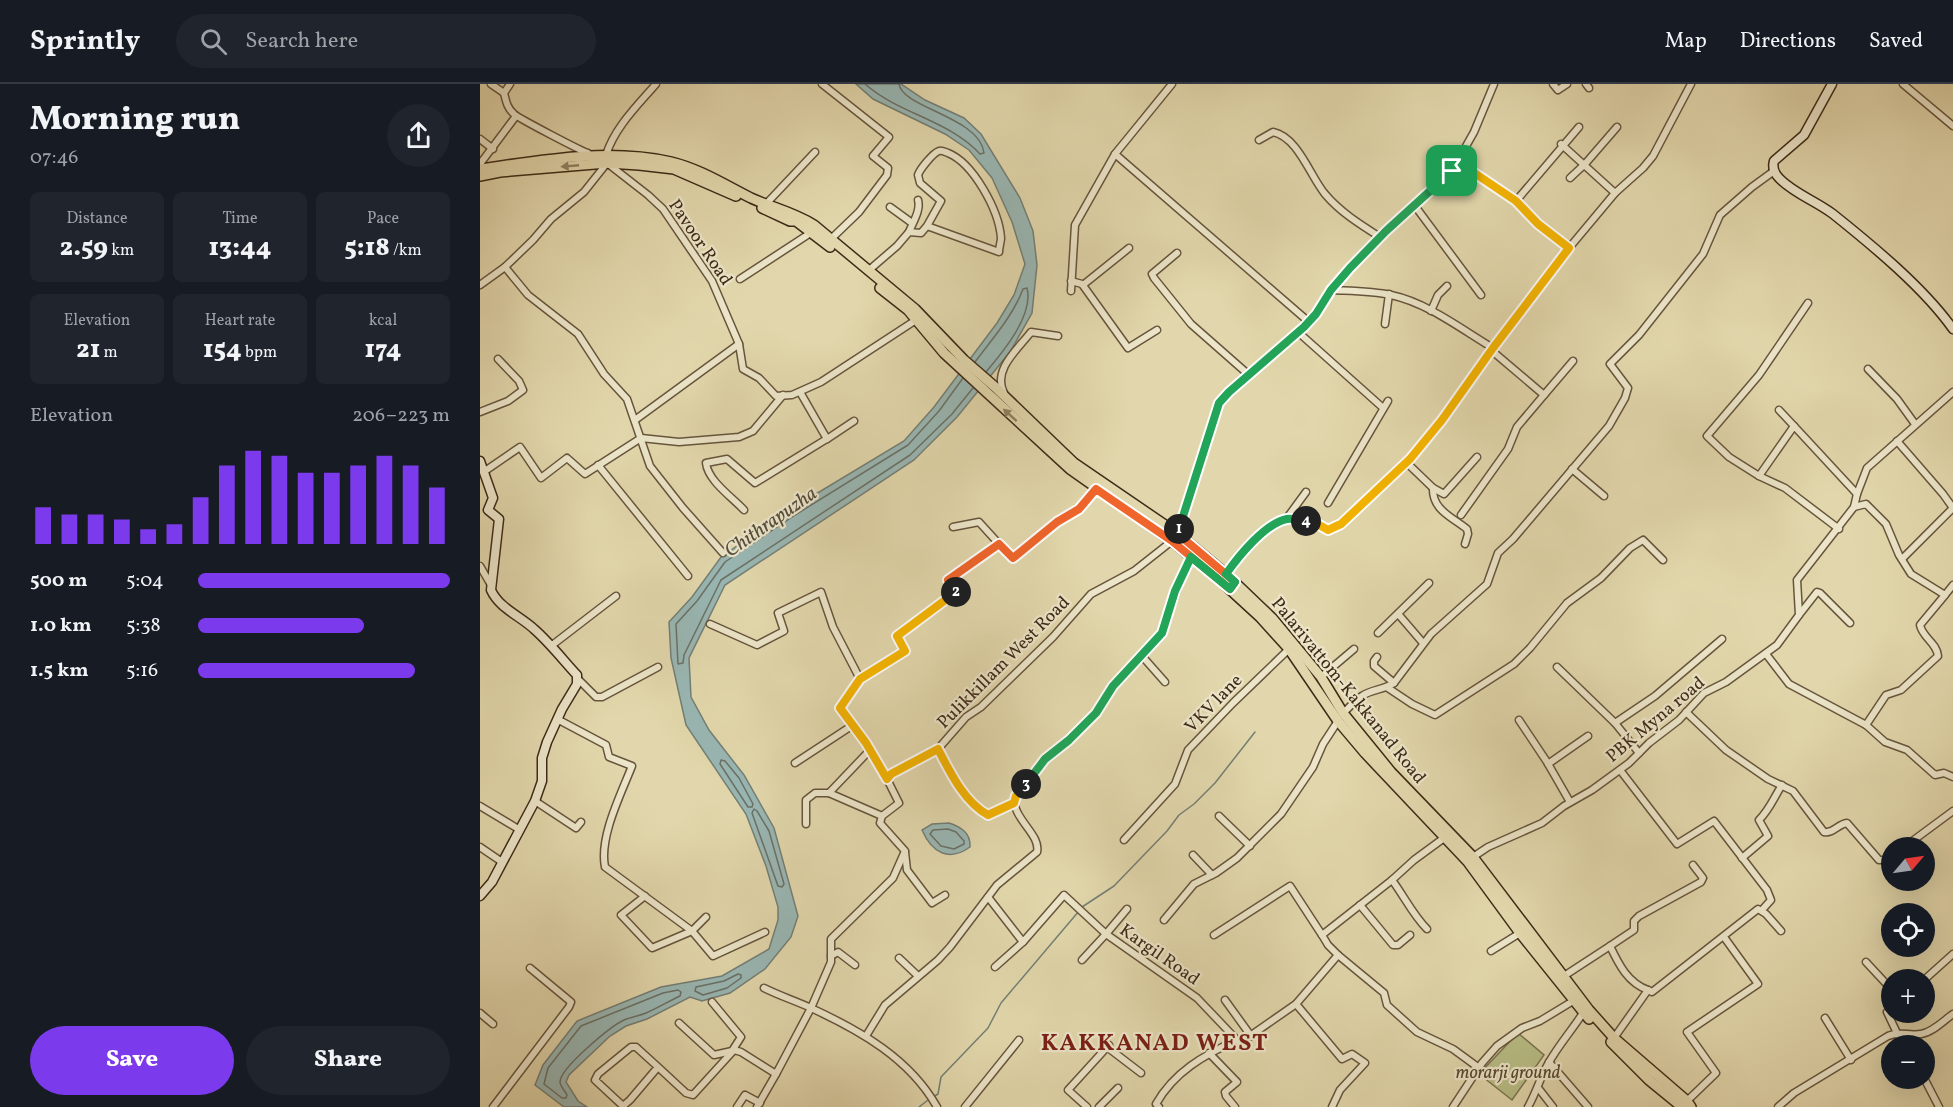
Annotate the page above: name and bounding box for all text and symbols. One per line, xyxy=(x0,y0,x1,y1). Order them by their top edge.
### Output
search box xyxy=(176,14,596,68)
text: Sprintly xyxy=(30,22,140,61)
icon: search xyxy=(197,25,230,58)
text: Search here xyxy=(245,26,358,57)
text: Map xyxy=(1665,27,1707,56)
text: Directions xyxy=(1740,27,1836,56)
text: Saved xyxy=(1869,27,1923,56)
text: Morning run xyxy=(30,98,240,144)
button: share xyxy=(387,104,450,167)
text: 07:46 xyxy=(30,144,78,172)
pin xyxy=(1426,145,1477,196)
icon: arrive xyxy=(1435,154,1468,187)
one-way arrow xyxy=(560,161,579,171)
street label: Pavoor Road xyxy=(662,195,738,291)
text: Distance xyxy=(66,208,128,230)
text: Time xyxy=(222,208,258,230)
text: Pace xyxy=(367,208,399,230)
text: 2.59 xyxy=(60,230,108,266)
text: 13:44 xyxy=(208,230,272,266)
text: 5:18 xyxy=(344,230,390,266)
text: km xyxy=(108,240,134,262)
text: /km xyxy=(390,240,422,262)
text: Elevation xyxy=(64,310,130,332)
text: Heart rate xyxy=(205,310,275,332)
text: kcal xyxy=(369,310,397,332)
text: 21 xyxy=(76,332,100,368)
text: 154 xyxy=(203,332,242,368)
text: 174 xyxy=(365,332,401,368)
text: m xyxy=(100,342,118,364)
text: bpm xyxy=(242,342,277,364)
text: Elevation xyxy=(30,402,113,430)
text: 206–223 m xyxy=(352,402,450,430)
one-way arrow xyxy=(1003,409,1018,422)
water label: Chithrapuzha xyxy=(719,480,823,565)
pin: 4 xyxy=(1291,506,1321,536)
text: 4 xyxy=(1301,510,1311,532)
pin: 1 xyxy=(1164,514,1194,544)
text: 1 xyxy=(1176,518,1182,540)
text: 500 m xyxy=(30,567,88,595)
text: 5:04 xyxy=(126,567,164,595)
pin: 2 xyxy=(941,577,971,607)
text: 2 xyxy=(952,581,960,603)
street label: Pulikkillam West Road xyxy=(932,591,1076,735)
street label: Palarivattom-Kakkanad Road xyxy=(1265,592,1431,790)
text: 1.0 km xyxy=(30,612,92,640)
text: 5:38 xyxy=(126,612,161,640)
text: 1.5 km xyxy=(30,657,89,685)
text: 5:16 xyxy=(126,657,158,685)
street label: VKV lane xyxy=(1180,669,1249,739)
street label: PBK Myna road xyxy=(1601,671,1711,769)
pin: 3 xyxy=(1011,769,1041,799)
text: 3 xyxy=(1022,773,1030,795)
north arrow xyxy=(1881,837,1935,891)
map controls xyxy=(1881,837,1935,1089)
button: locate xyxy=(1881,903,1935,957)
street label: Kargil Road xyxy=(1114,918,1204,992)
button: + xyxy=(1881,969,1935,1023)
button: Save xyxy=(30,1026,234,1095)
button: Share xyxy=(246,1026,450,1095)
district label: KAKKANAD WEST xyxy=(1041,1027,1269,1061)
button: − xyxy=(1881,1035,1935,1089)
park label: morarji ground xyxy=(1456,1061,1561,1086)

